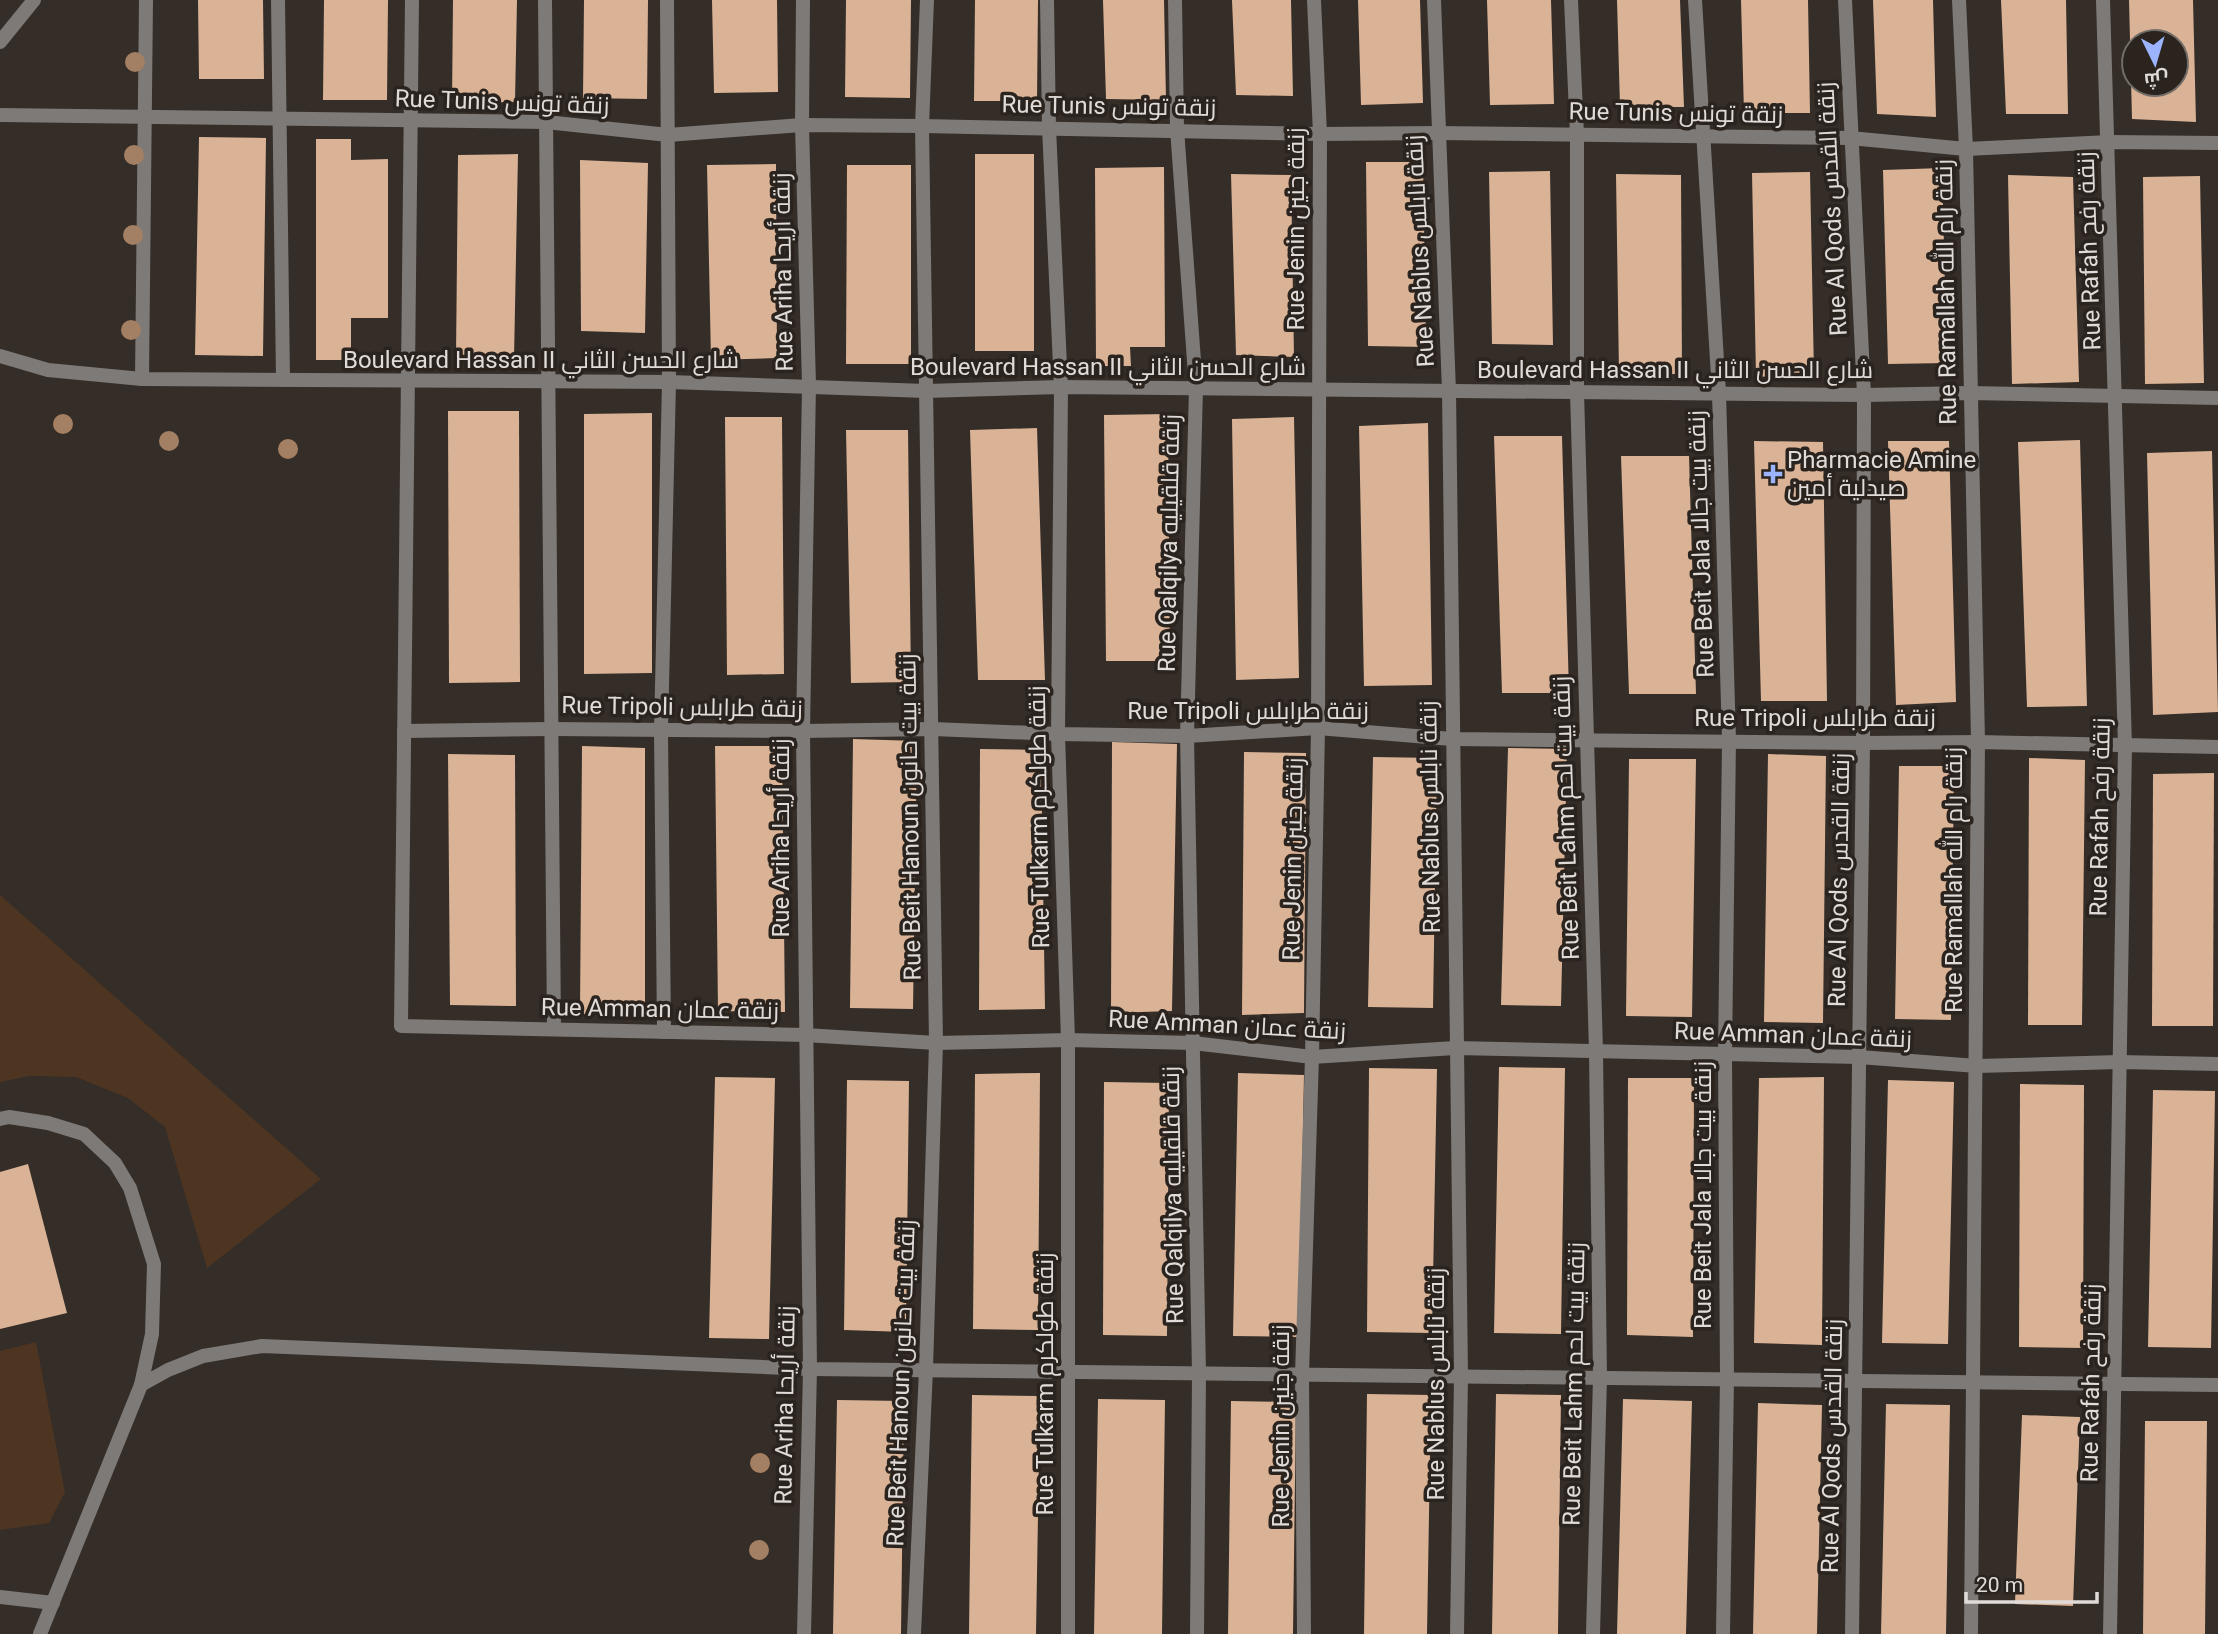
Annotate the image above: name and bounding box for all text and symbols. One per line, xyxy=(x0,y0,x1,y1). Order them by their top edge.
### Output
north arrow xyxy=(2120,28,2190,98)
text: ش xyxy=(2143,67,2170,92)
street label: Rue Al Qods زنقة القدس xyxy=(1811,81,1853,337)
street label: Rue Tunis زنقة تونس xyxy=(394,84,610,120)
street label: Rue Tunis زنقة تونس xyxy=(1001,90,1217,122)
street label: Rue Tunis زنقة تونس xyxy=(1568,97,1784,129)
street label: Rue Jenin زنقة جنين xyxy=(1282,127,1310,331)
street label: Rue Nablus زنقة نابلس xyxy=(1400,134,1440,368)
street label: Rue Rafah زنقة رفح xyxy=(2072,151,2108,351)
street label: Rue Ramallah زنقة رام الله xyxy=(1928,159,1964,425)
street label: Rue Ariha زنقة أريحا xyxy=(765,172,799,372)
street label: Boulevard Hassan II شارع الحسن الثاني xyxy=(343,346,739,379)
street label: Boulevard Hassan II شارع الحسن الثاني xyxy=(910,353,1306,386)
street label: Boulevard Hassan II شارع الحسن الثاني xyxy=(1477,356,1873,389)
street label: Rue Beit Jala زنقة بيت جالا xyxy=(1682,410,1720,678)
street label: Rue Qalqilya زنقة قلقيليه xyxy=(1153,414,1185,672)
place label: Pharmacie Amine صيدلية أمين xyxy=(1787,446,1976,502)
marker: Pharmacie Amine صيدلية أمين xyxy=(1765,466,1781,482)
street label: Rue Beit Hanoun زنقة بيت حانون xyxy=(893,653,927,981)
street label: Rue Beit Lahm زنقة بيت لحم xyxy=(1547,676,1587,960)
street label: Rue Tulkarm زنقة طولكرم xyxy=(1023,685,1057,949)
street label: Rue Tripoli زنقة طرابلس xyxy=(561,691,803,723)
street label: Rue Tripoli زنقة طرابلس xyxy=(1127,697,1369,725)
street label: Rue Nablus زنقة نابلس xyxy=(1414,700,1446,934)
street label: Rue Tripoli زنقة طرابلس xyxy=(1694,704,1936,732)
street label: Rue Rafah زنقة رفح xyxy=(2084,717,2118,917)
street label: Rue Ariha زنقة أريحا xyxy=(765,738,795,938)
street label: Rue Ramallah زنقة رام الله xyxy=(1938,747,1970,1013)
street label: Rue Al Qods زنقة القدس xyxy=(1823,753,1855,1007)
street label: Rue Jenin زنقة جنين xyxy=(1277,757,1309,961)
street label: Rue Amman زنقة عمان xyxy=(541,993,779,1025)
street label: Rue Amman زنقة عمان xyxy=(1107,1005,1347,1045)
street label: Rue Amman زنقة عمان xyxy=(1674,1017,1912,1053)
street label: Rue Beit Jala زنقة بيت جالا xyxy=(1689,1061,1717,1329)
street label: Rue Qalqilya زنقة قلقيليه xyxy=(1157,1066,1189,1324)
street label: Rue Beit Hanoun زنقة بيت حانون xyxy=(881,1219,921,1547)
street label: Rue Beit Lahm زنقة بيت لحم xyxy=(1558,1242,1592,1526)
street label: Rue Tulkarm زنقة طولكرم xyxy=(1031,1252,1061,1516)
street label: Rue Nablus زنقة نابلس xyxy=(1422,1268,1450,1500)
street label: Rue Rafah زنقة رفح xyxy=(2075,1283,2109,1483)
street label: Rue Ariha زنقة أريحا xyxy=(767,1305,801,1505)
street label: Rue Al Qods زنقة القدس xyxy=(1816,1319,1848,1573)
street label: Rue Jenin زنقة جنين xyxy=(1267,1324,1295,1528)
scale bar xyxy=(1966,1560,2097,1604)
text: 20 m xyxy=(1976,1573,2023,1597)

